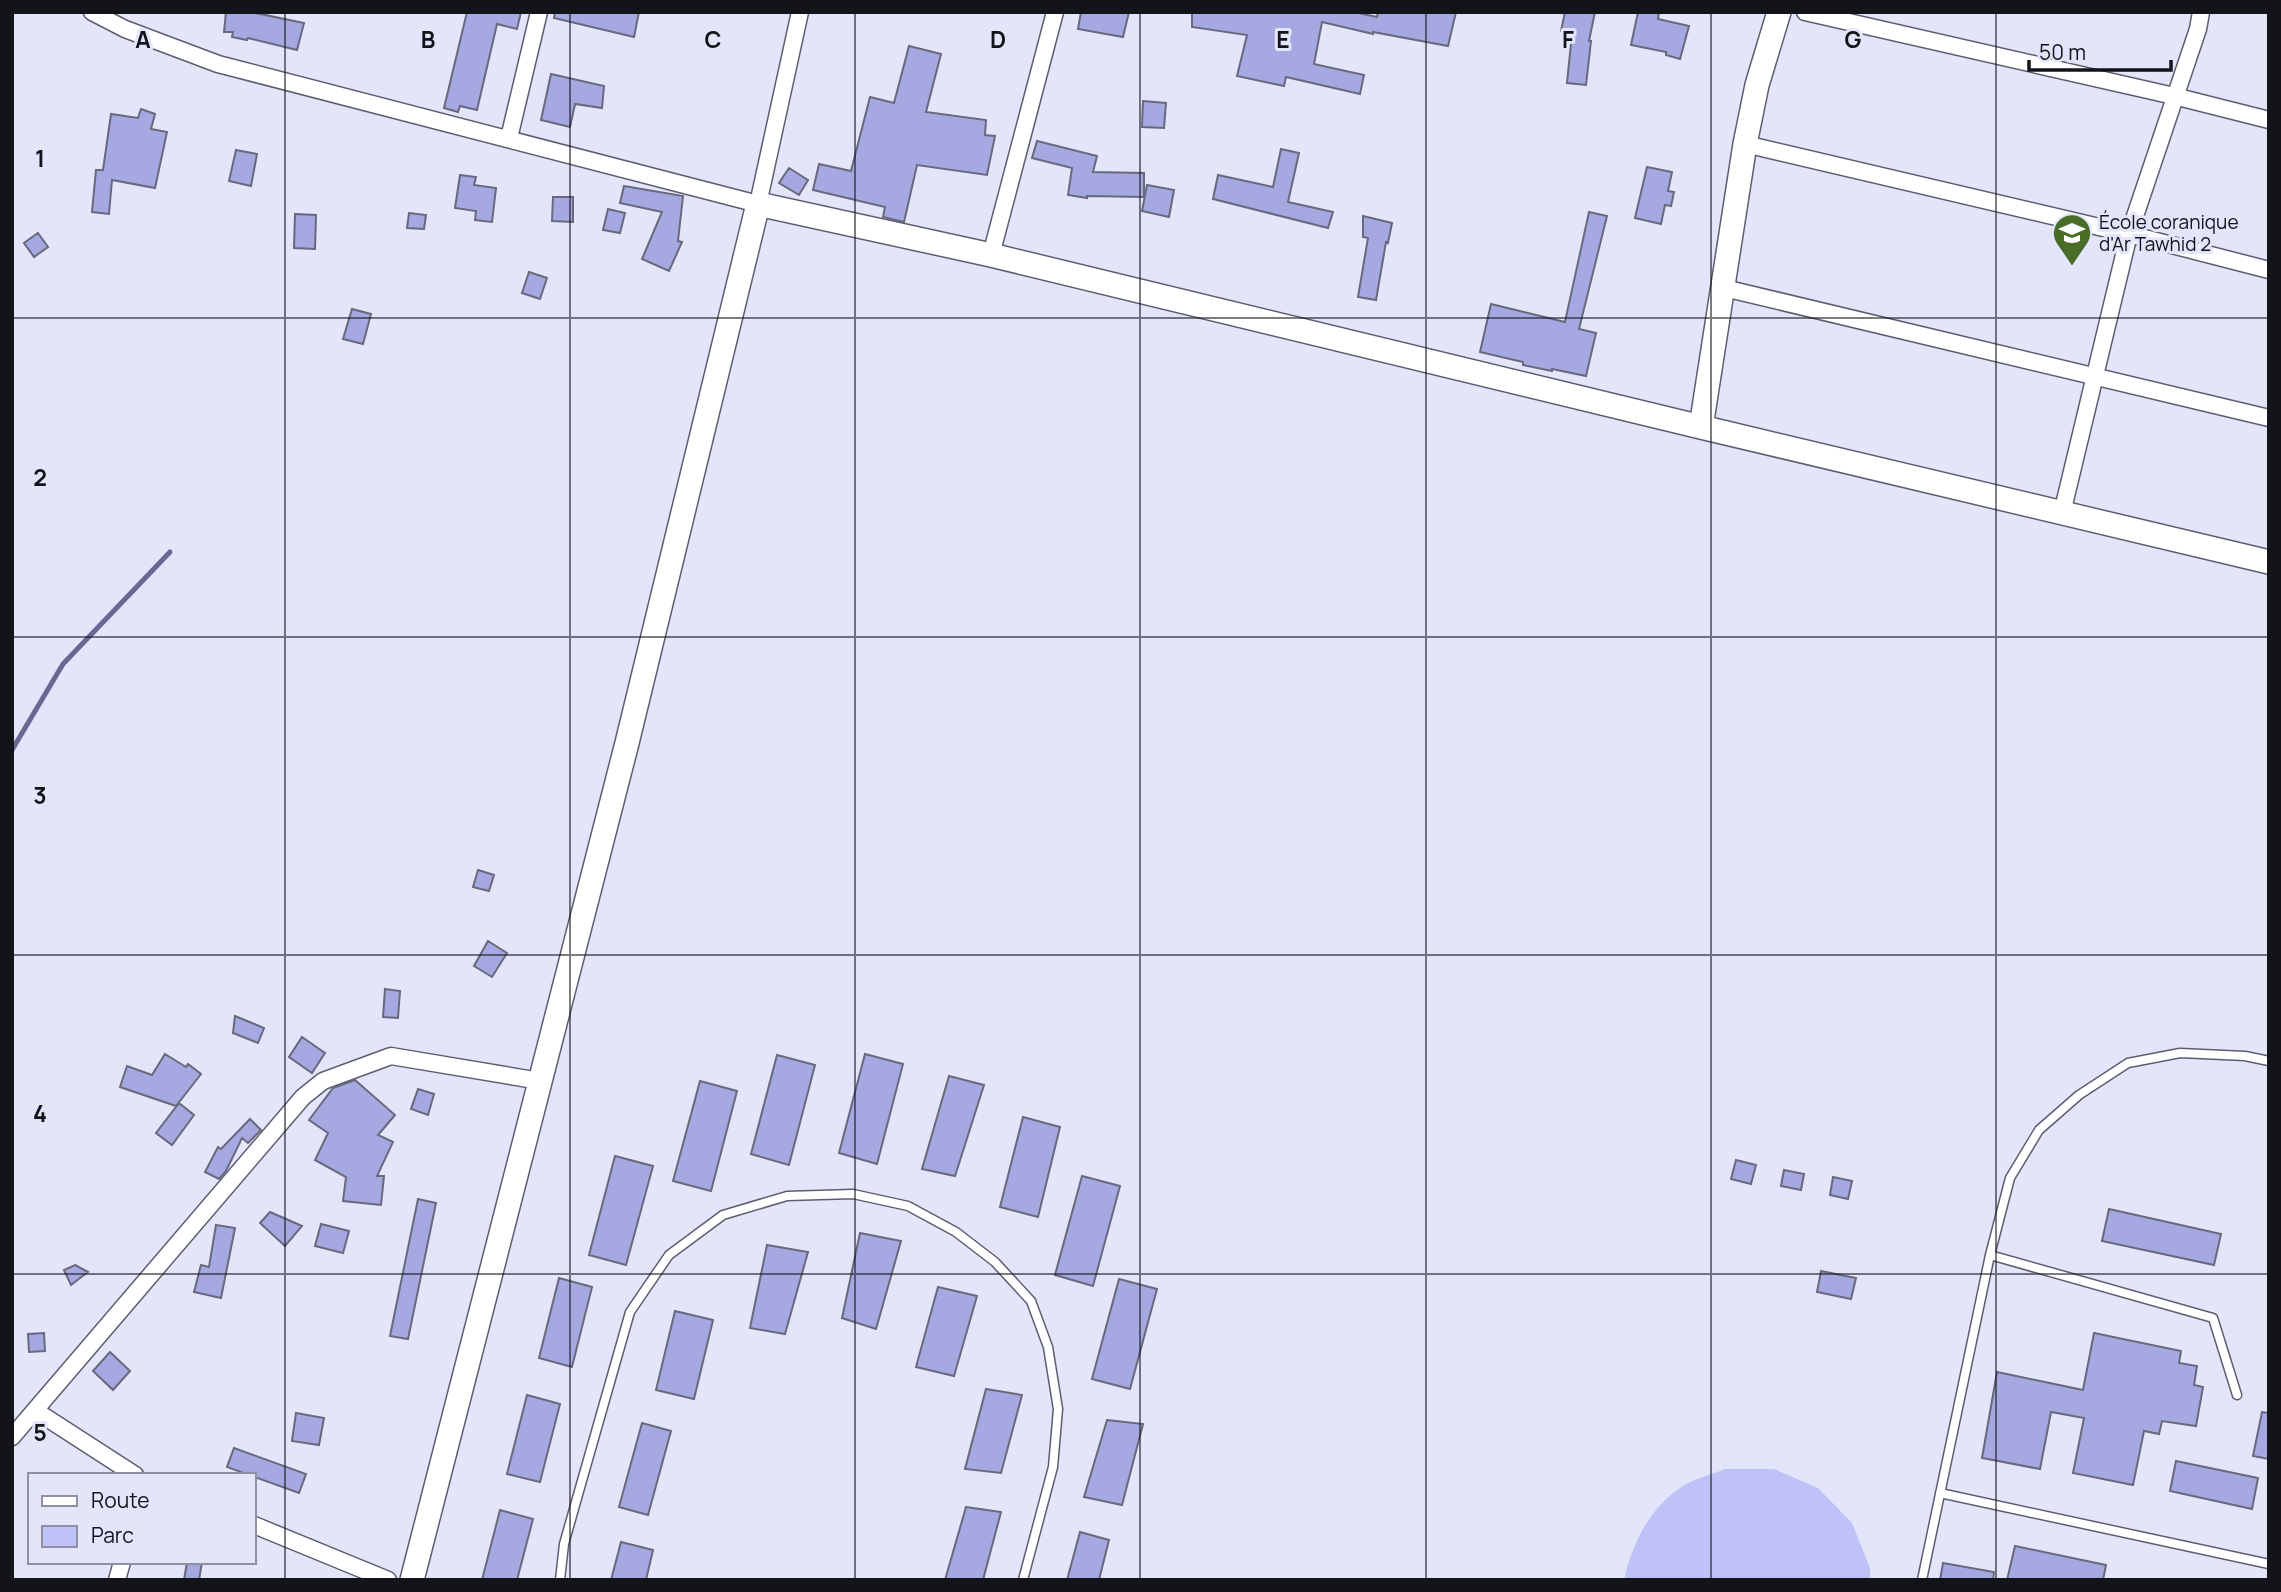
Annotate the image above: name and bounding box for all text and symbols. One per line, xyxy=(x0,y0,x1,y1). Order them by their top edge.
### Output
text: A xyxy=(135,23,151,55)
text: B xyxy=(421,23,435,55)
text: C xyxy=(705,23,722,55)
text: D xyxy=(990,23,1006,55)
text: E xyxy=(1276,23,1290,55)
text: F xyxy=(1562,23,1574,55)
text: G xyxy=(1845,23,1862,55)
scale bar xyxy=(2029,28,2171,72)
text: 50 m xyxy=(2039,38,2086,66)
text: 1 xyxy=(35,142,45,174)
place label: École coranique d'Ar Tawhid 2 xyxy=(2099,209,2239,257)
school or university icon: École coranique d'Ar Tawhid 2 xyxy=(2051,212,2093,267)
text: 2 xyxy=(33,461,47,493)
text: 3 xyxy=(33,779,47,811)
text: 4 xyxy=(33,1097,47,1129)
text: 5 xyxy=(33,1416,47,1448)
legend xyxy=(28,1473,256,1564)
text: Route xyxy=(91,1486,149,1514)
text: Parc xyxy=(91,1521,134,1549)

